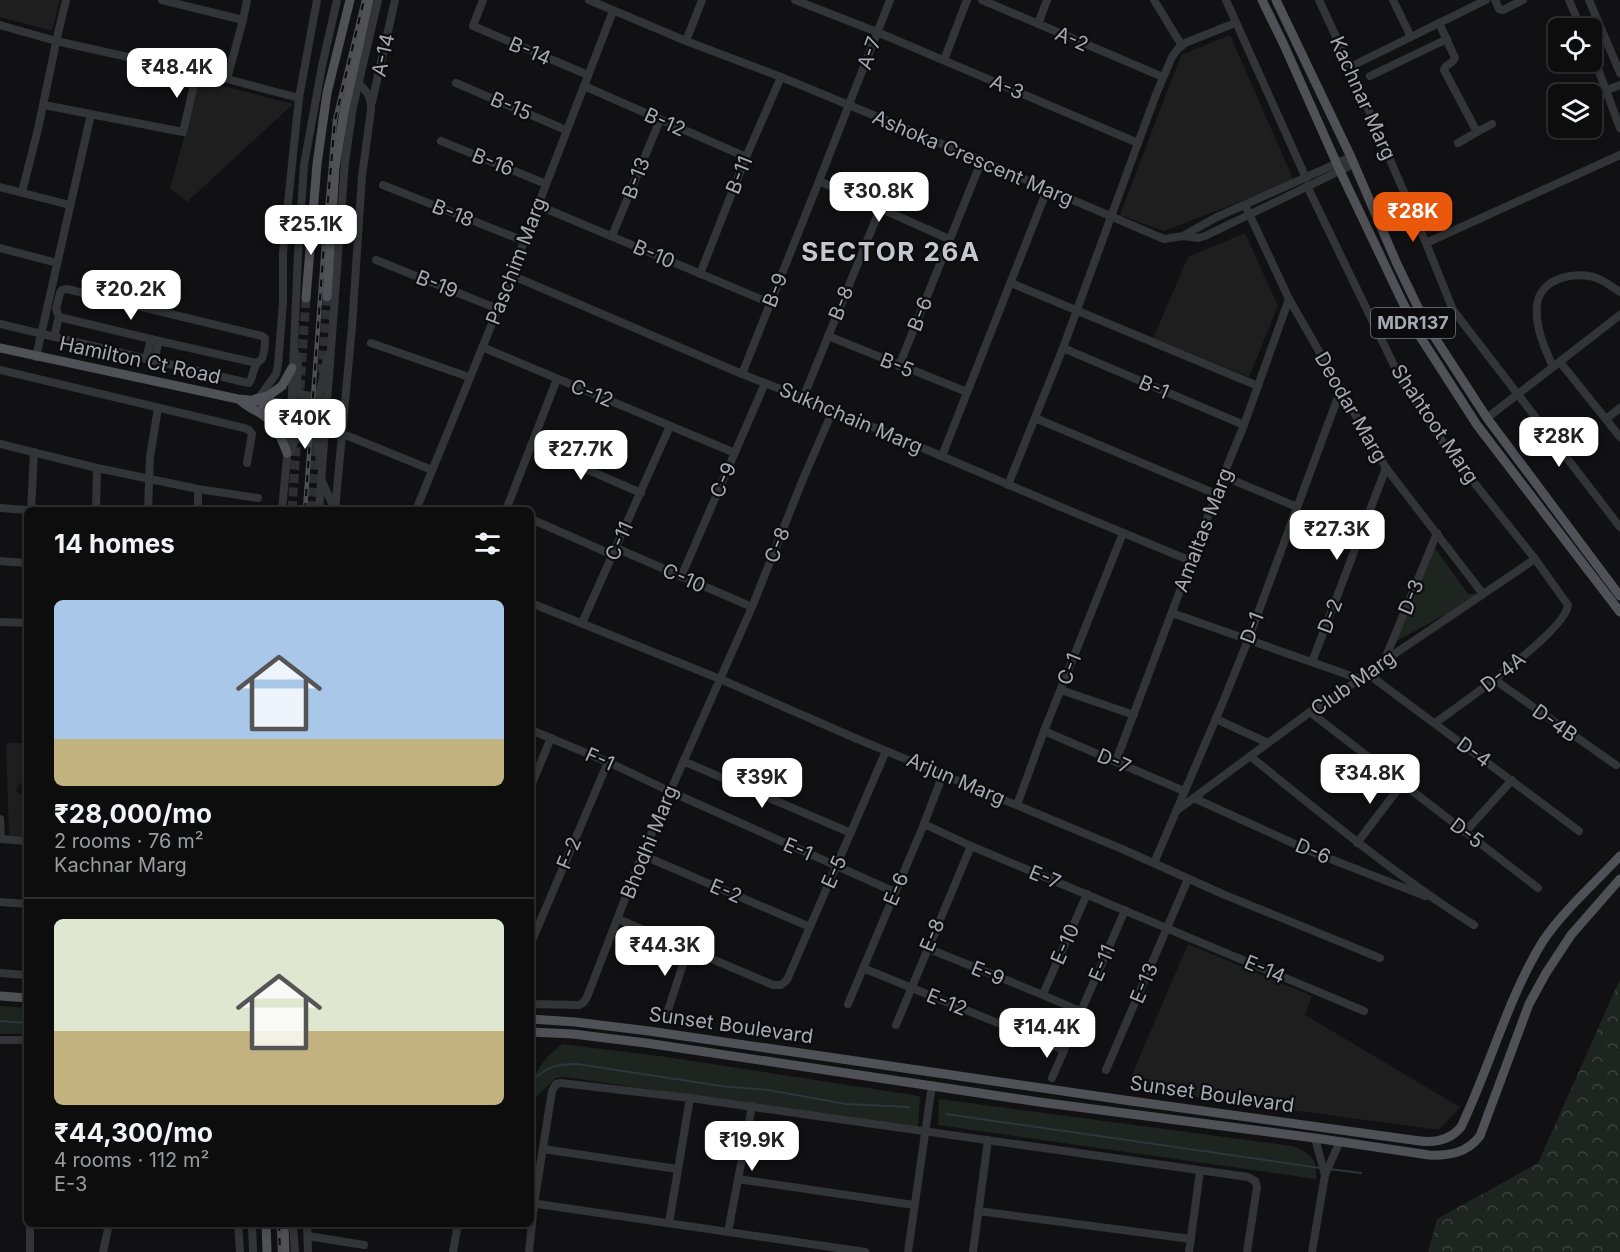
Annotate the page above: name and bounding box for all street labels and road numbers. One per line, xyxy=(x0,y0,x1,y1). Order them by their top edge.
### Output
street label: A-2 xyxy=(1052,21,1092,57)
street label: A-14 xyxy=(366,31,400,79)
street label: B-14 xyxy=(505,31,555,71)
street label: Kachnar Marg xyxy=(1325,32,1401,164)
street label: A-7 xyxy=(852,33,886,73)
street label: A-3 xyxy=(986,69,1028,105)
street label: B-15 xyxy=(487,87,535,125)
street label: B-12 xyxy=(641,102,689,142)
street label: Ashoka Crescent Marg xyxy=(869,105,1077,211)
street label: B-16 xyxy=(469,143,517,181)
street label: B-11 xyxy=(721,153,757,197)
street label: B-13 xyxy=(617,154,655,202)
street label: B-18 xyxy=(429,194,477,232)
street label: Paschim Marg xyxy=(481,194,551,328)
street label: B-10 xyxy=(629,235,679,273)
street label: B-19 xyxy=(413,265,461,303)
street label: B-9 xyxy=(757,269,793,311)
street label: B-8 xyxy=(823,282,859,324)
street label: B-6 xyxy=(902,293,938,335)
road number: MDR137 xyxy=(1371,308,1455,338)
street label: Hamilton Ct Road xyxy=(57,331,223,389)
street label: B-5 xyxy=(877,347,917,383)
street label: Deodar Marg xyxy=(1310,348,1392,466)
street label: Shahtoot Marg xyxy=(1386,360,1484,488)
street label: B-1 xyxy=(1135,370,1173,404)
street label: C-12 xyxy=(567,374,617,412)
street label: Sukhchain Marg xyxy=(776,377,926,459)
street label: C-9 xyxy=(705,459,741,501)
street label: Amaltas Marg xyxy=(1168,465,1238,595)
street label: C-11 xyxy=(600,518,638,564)
street label: C-8 xyxy=(759,524,795,566)
street label: C-10 xyxy=(659,558,709,598)
street label: D-3 xyxy=(1393,576,1429,618)
street label: D-2 xyxy=(1312,595,1348,637)
street label: D-1 xyxy=(1235,609,1269,647)
street label: Club Marg xyxy=(1306,645,1400,721)
street label: D-4A xyxy=(1476,647,1530,697)
street label: C-1 xyxy=(1052,650,1086,688)
street label: D-4B xyxy=(1528,699,1582,747)
street label: D-4 xyxy=(1452,732,1496,772)
street label: F-1 xyxy=(582,742,618,776)
street label: D-7 xyxy=(1093,743,1135,779)
street label: Arjun Marg xyxy=(903,748,1009,810)
street label: Bhodhi Marg xyxy=(615,782,683,902)
street label: D-5 xyxy=(1445,813,1489,853)
street label: E-1 xyxy=(780,832,816,866)
street label: F-2 xyxy=(552,833,586,873)
street label: D-6 xyxy=(1292,833,1334,869)
street label: E-5 xyxy=(816,852,852,892)
street label: E-7 xyxy=(1026,860,1064,894)
street label: E-6 xyxy=(878,869,914,909)
street label: E-2 xyxy=(706,874,746,908)
street label: E-8 xyxy=(914,915,950,955)
street label: E-10 xyxy=(1045,920,1085,968)
street label: E-11 xyxy=(1084,941,1120,985)
street label: E-14 xyxy=(1241,950,1289,988)
street label: E-9 xyxy=(968,956,1008,990)
street label: E-13 xyxy=(1125,959,1163,1007)
street label: E-12 xyxy=(923,983,971,1021)
street label: Sunset Boulevard xyxy=(647,1002,815,1048)
street label: Sunset Boulevard xyxy=(1128,1071,1296,1117)

